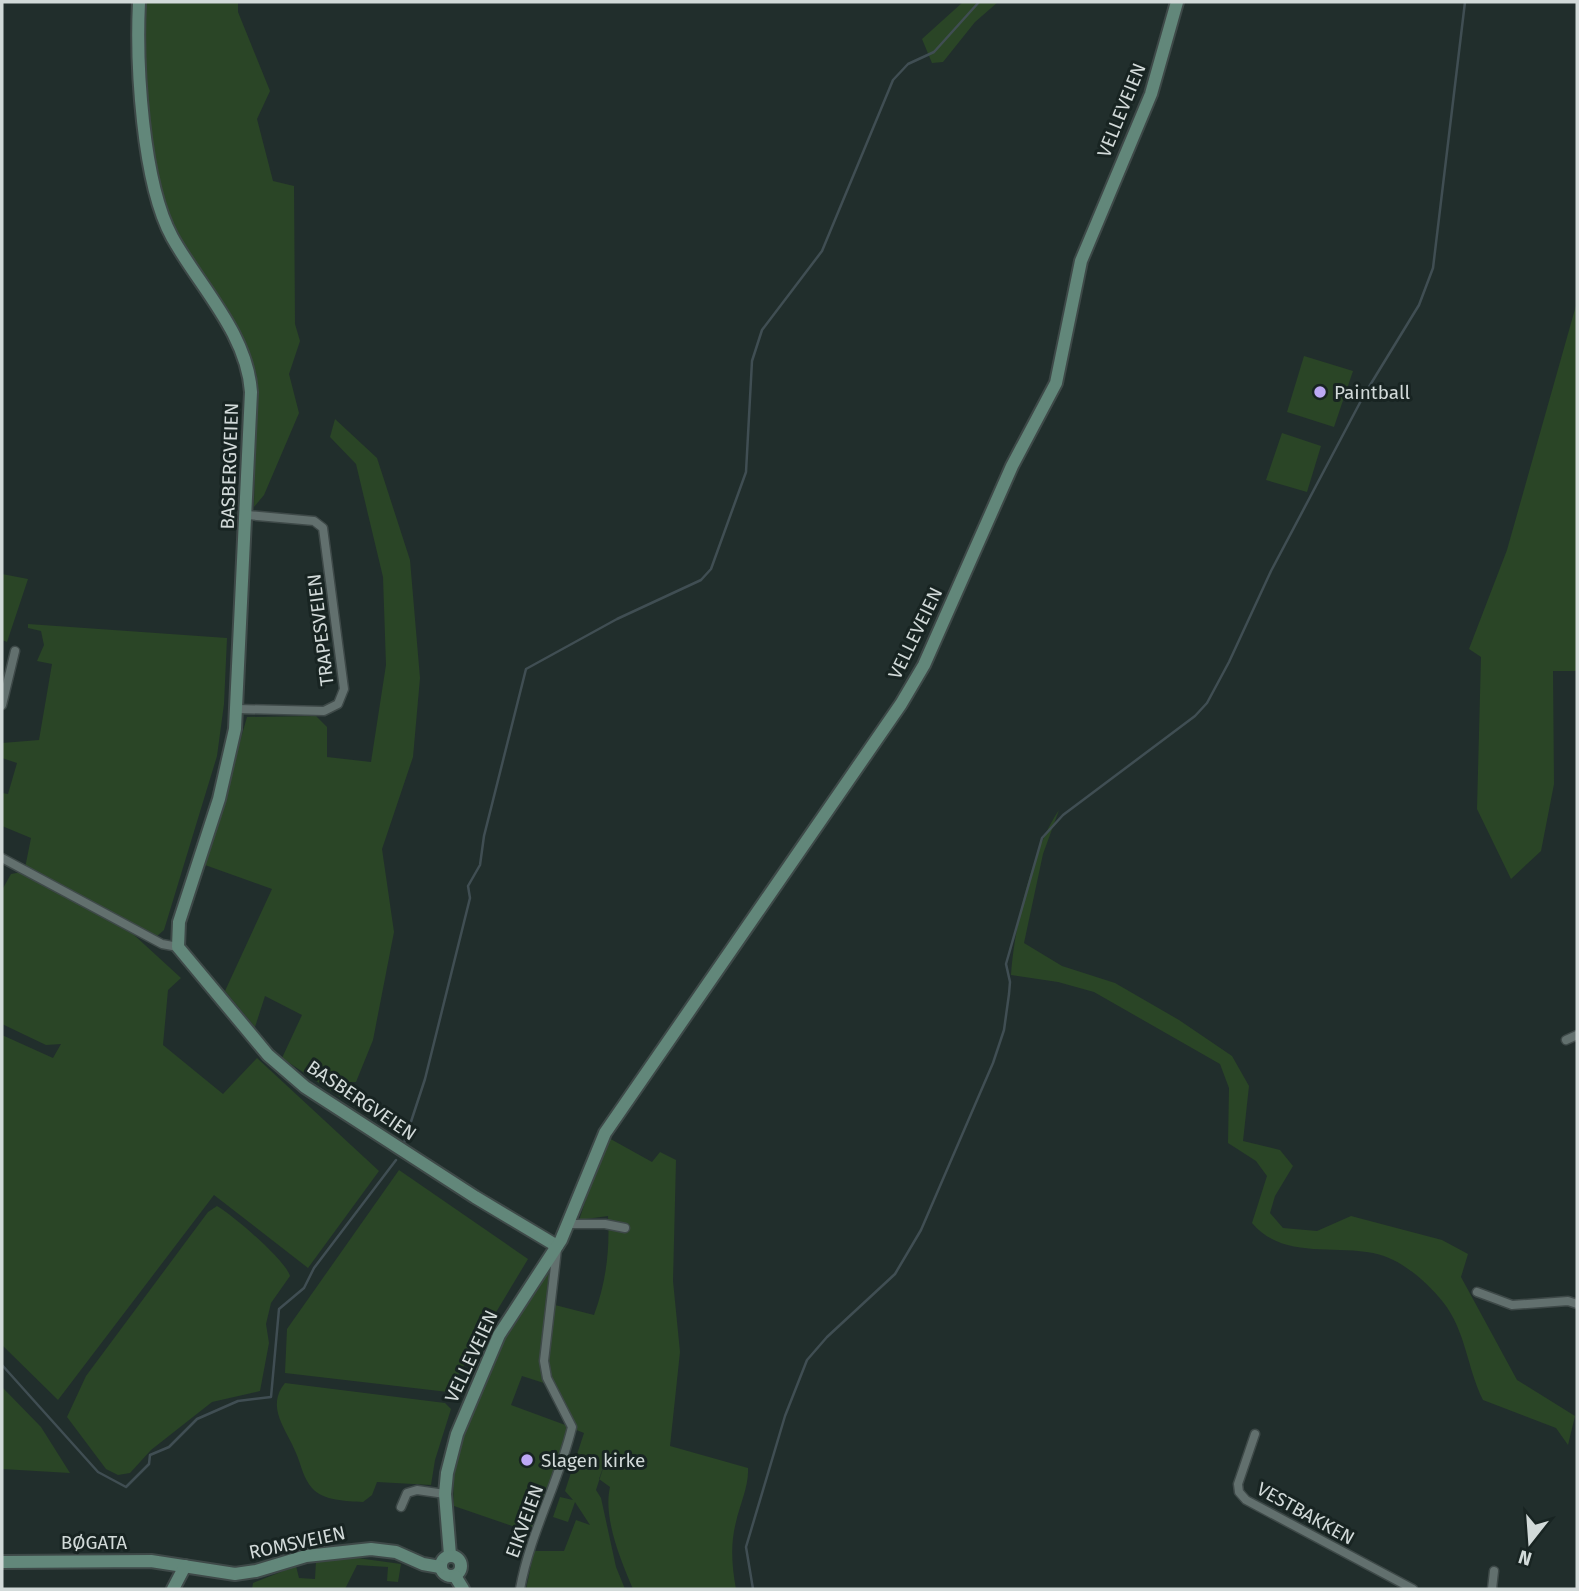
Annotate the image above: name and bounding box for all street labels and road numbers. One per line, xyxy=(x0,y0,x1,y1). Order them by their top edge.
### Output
street label: VELLEVEIEN xyxy=(1092,60,1151,161)
street label: BASBERGVEIEN xyxy=(216,402,243,530)
street label: TRAPESVEIEN xyxy=(302,573,339,687)
street label: VELLEVEIEN xyxy=(883,584,948,683)
street label: BASBERGVEIEN xyxy=(303,1055,421,1146)
street label: VELLEVEIEN xyxy=(440,1306,503,1406)
street label: VESTBAKKEN xyxy=(1253,1477,1359,1550)
street label: EIKVEIEN xyxy=(501,1481,548,1561)
street label: ROMSVEIEN xyxy=(247,1521,348,1564)
street label: BØGATA xyxy=(61,1531,127,1554)

